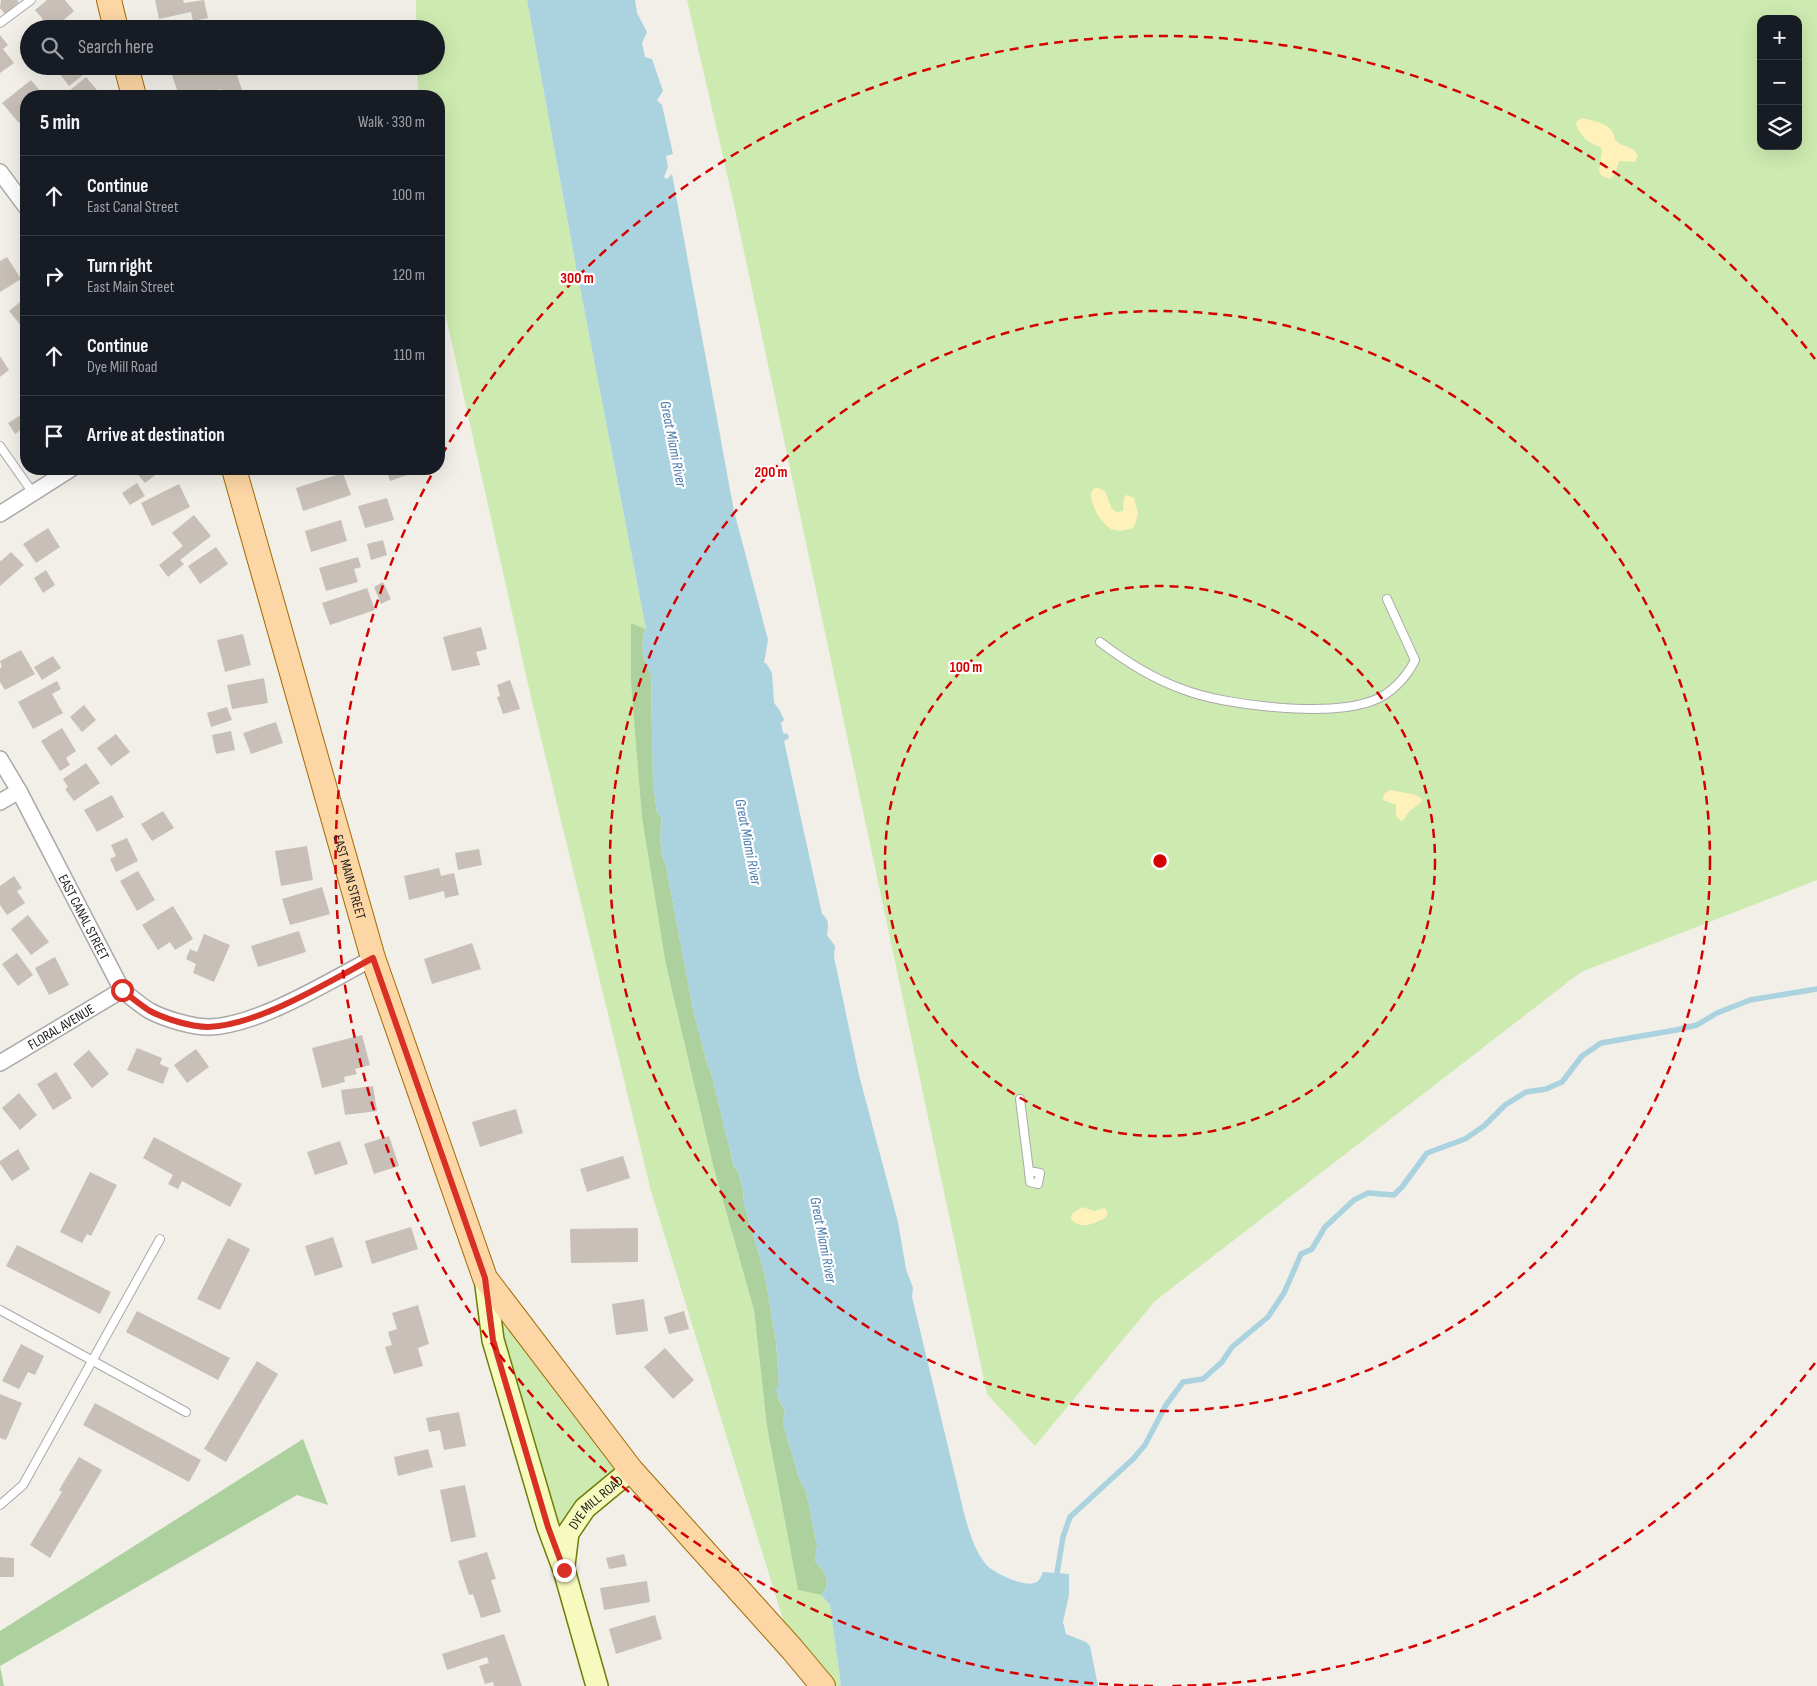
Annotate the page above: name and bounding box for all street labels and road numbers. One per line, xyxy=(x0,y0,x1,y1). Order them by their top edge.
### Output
street label: EAST MAIN STREET xyxy=(330,833,370,921)
street label: EAST CANAL STREET xyxy=(55,871,114,963)
street label: FLORAL AVENUE xyxy=(25,1000,98,1053)
street label: DYE MILL ROAD xyxy=(565,1472,627,1532)

